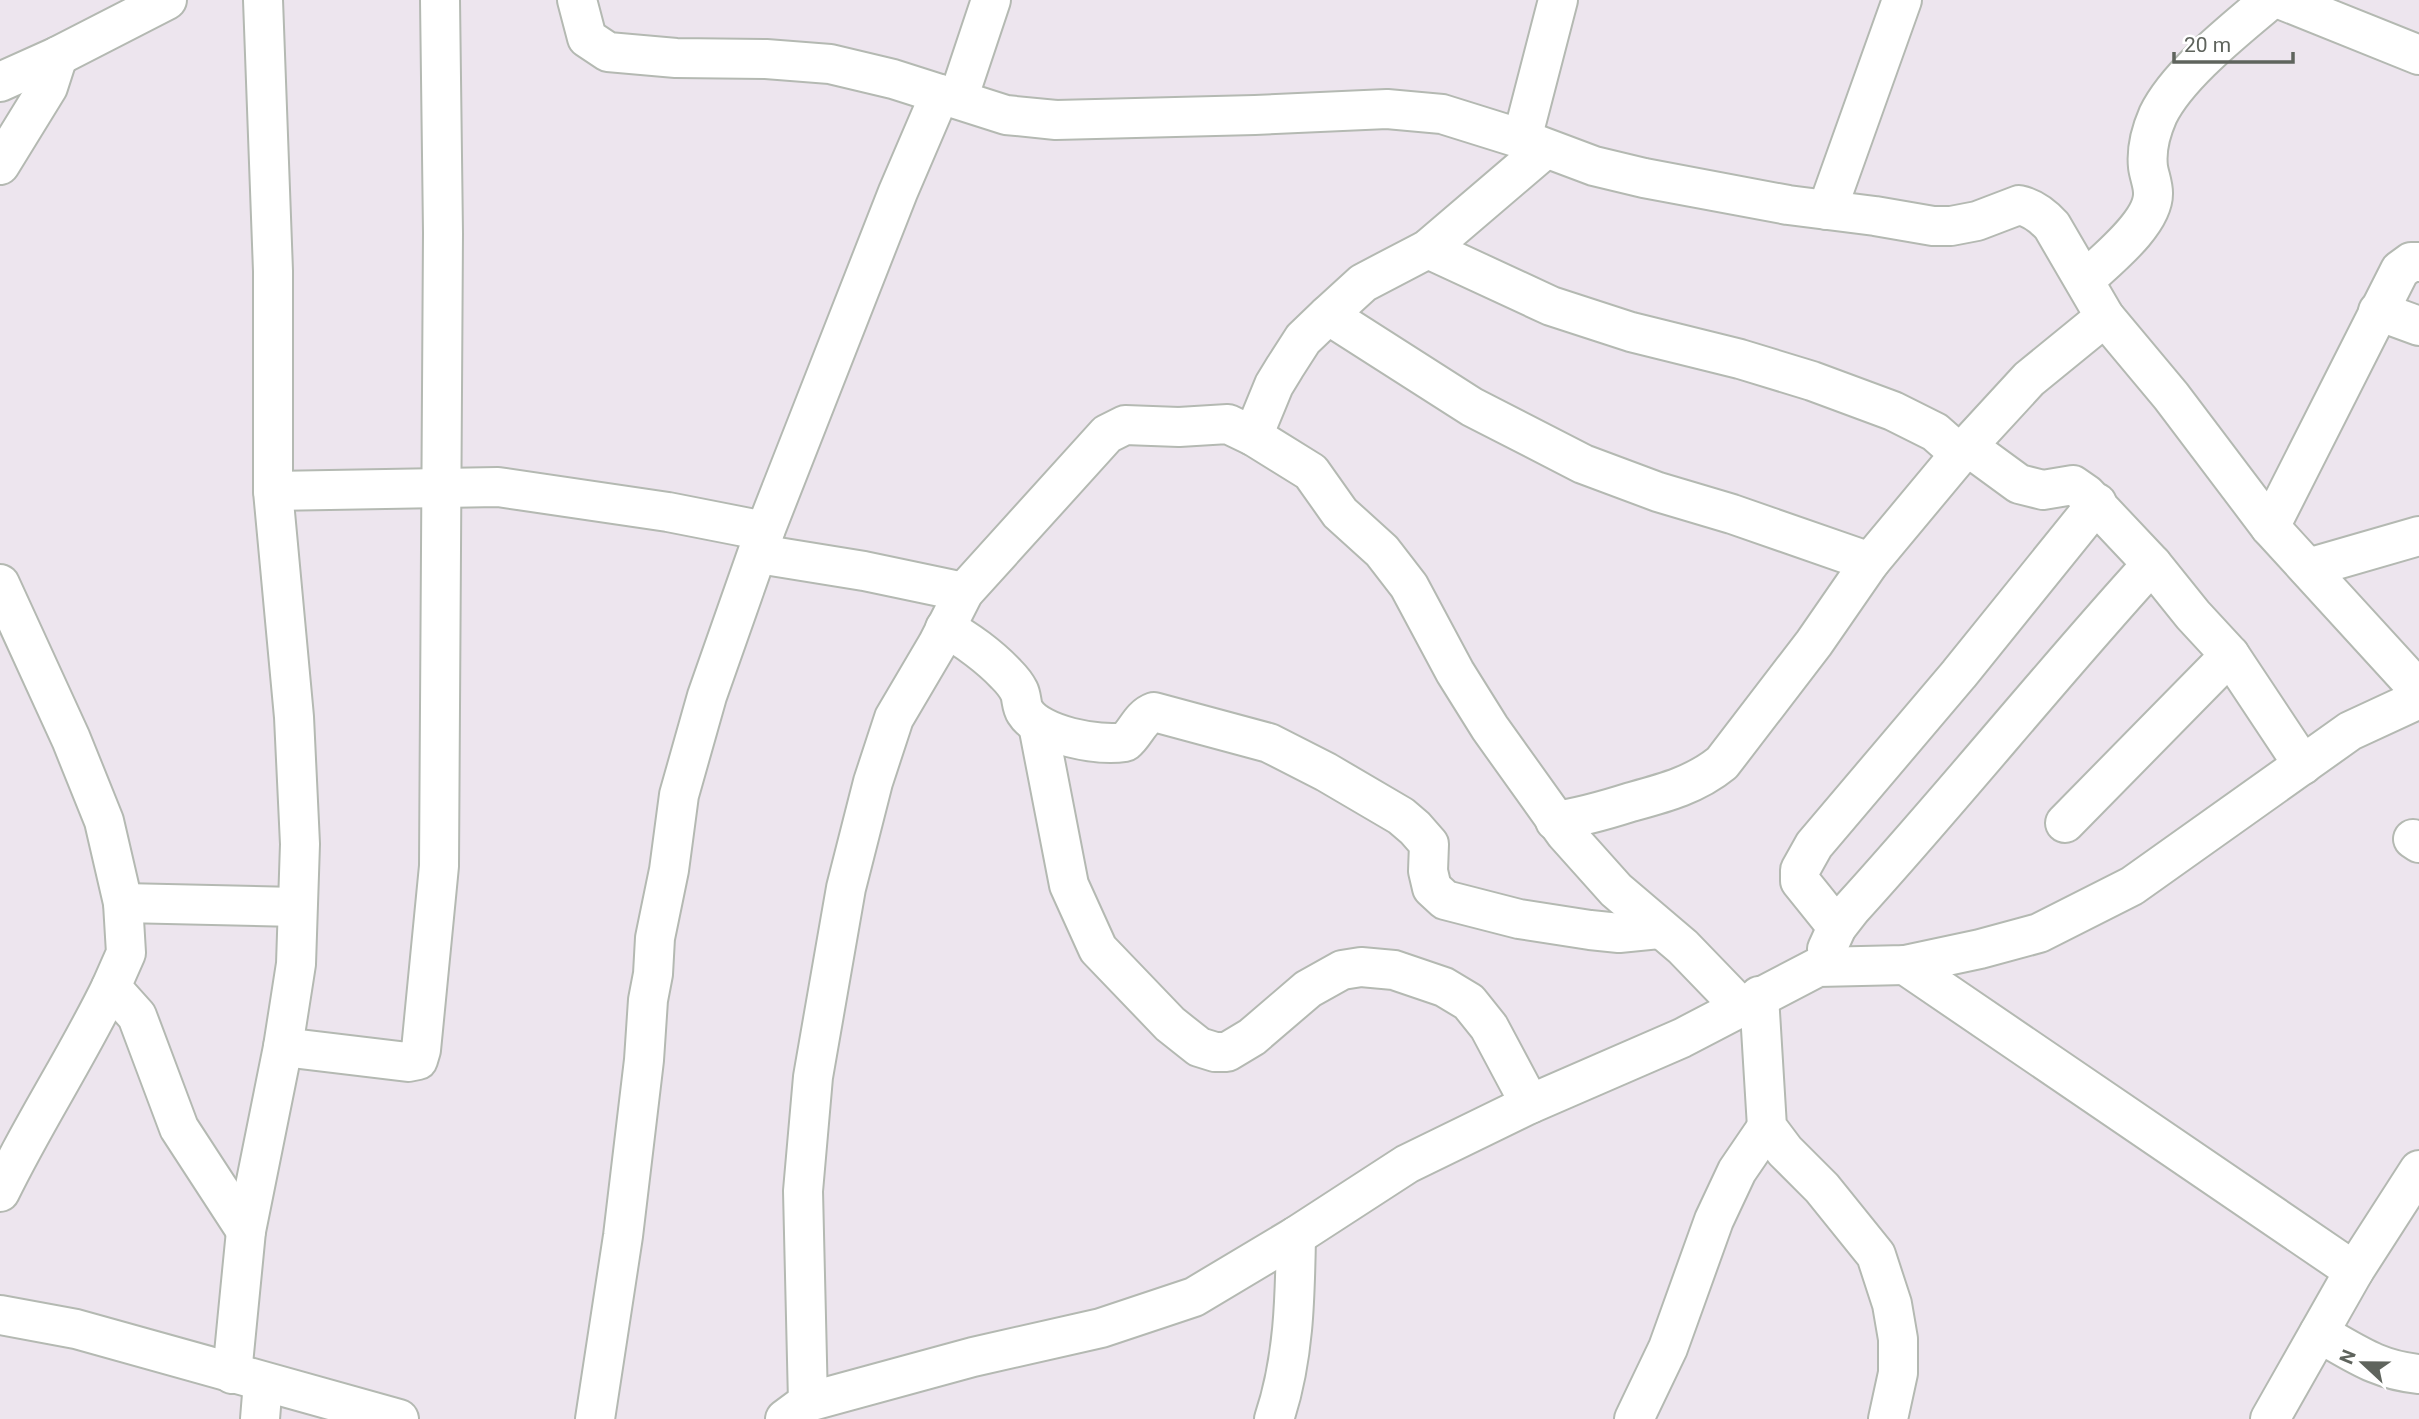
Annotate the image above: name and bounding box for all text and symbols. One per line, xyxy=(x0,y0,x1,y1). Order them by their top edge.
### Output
scale bar xyxy=(2174,21,2293,65)
text: 20 m xyxy=(2184,33,2231,57)
north arrow xyxy=(2328,1328,2398,1398)
text: N xyxy=(2335,1346,2361,1367)

